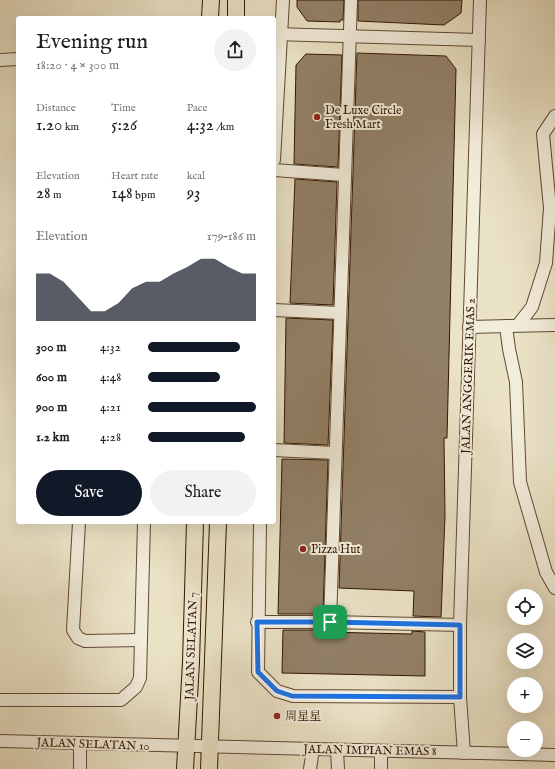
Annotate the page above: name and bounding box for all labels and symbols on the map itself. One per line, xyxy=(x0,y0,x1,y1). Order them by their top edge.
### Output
place label: De Luxe Circle Fresh Mart xyxy=(325,103,402,132)
marker: De Luxe Circle Fresh Mart xyxy=(312,112,322,122)
street label: JALAN ANGGERIK EMAS 2 xyxy=(458,298,480,456)
place label: Pizza Hut xyxy=(311,542,361,557)
marker: Pizza Hut xyxy=(298,544,308,554)
street label: JALAN SELATAN 7 xyxy=(182,592,202,702)
pin xyxy=(313,605,347,639)
place label: 周星星 xyxy=(285,709,321,724)
marker: 周星星 xyxy=(272,711,282,721)
street label: JALAN SELATAN 10 xyxy=(34,735,150,755)
street label: JALAN IMPIAN EMAS 8 xyxy=(301,742,437,760)

